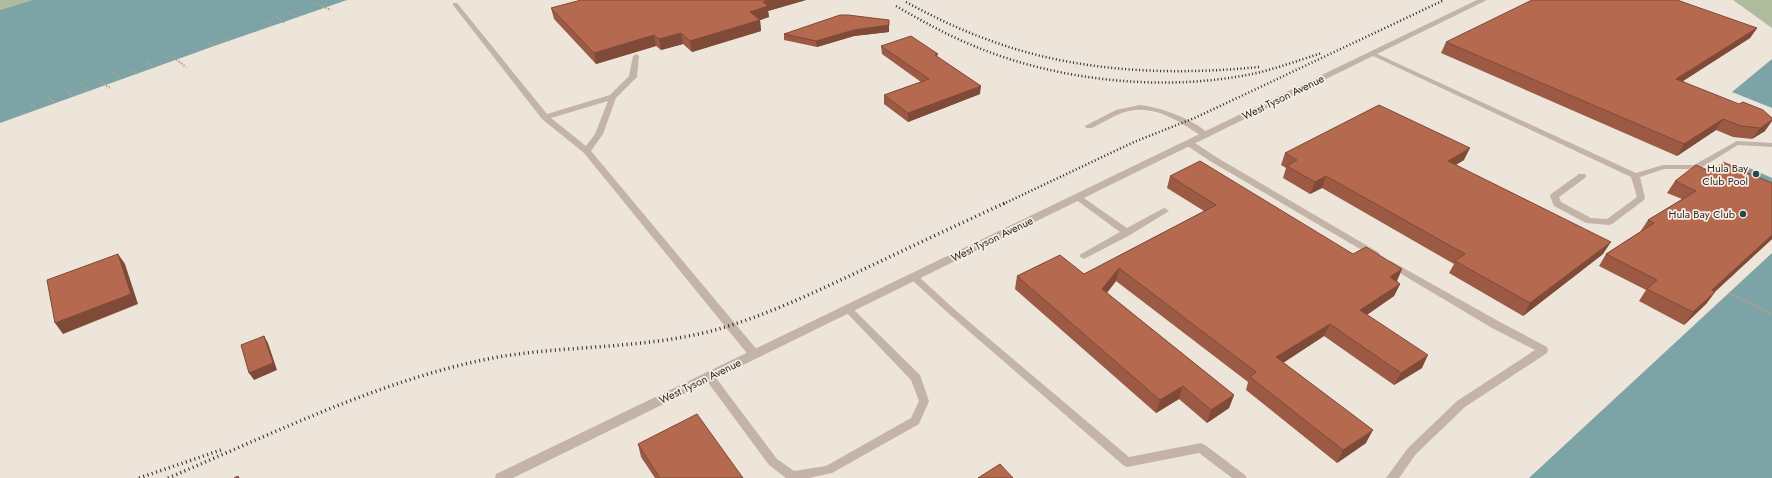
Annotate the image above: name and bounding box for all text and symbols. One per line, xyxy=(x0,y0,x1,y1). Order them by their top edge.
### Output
street label: West Tyson Avenue xyxy=(1239,70,1327,124)
place label: Hula Bay Club Pool xyxy=(1702,160,1748,189)
marker: Hula Bay Club Pool xyxy=(1751,169,1761,179)
place label: Hula Bay Club xyxy=(1669,206,1735,222)
marker: Hula Bay Club xyxy=(1738,209,1748,219)
street label: West Tyson Avenue xyxy=(948,212,1036,266)
street label: West Tyson Avenue xyxy=(656,354,744,408)

